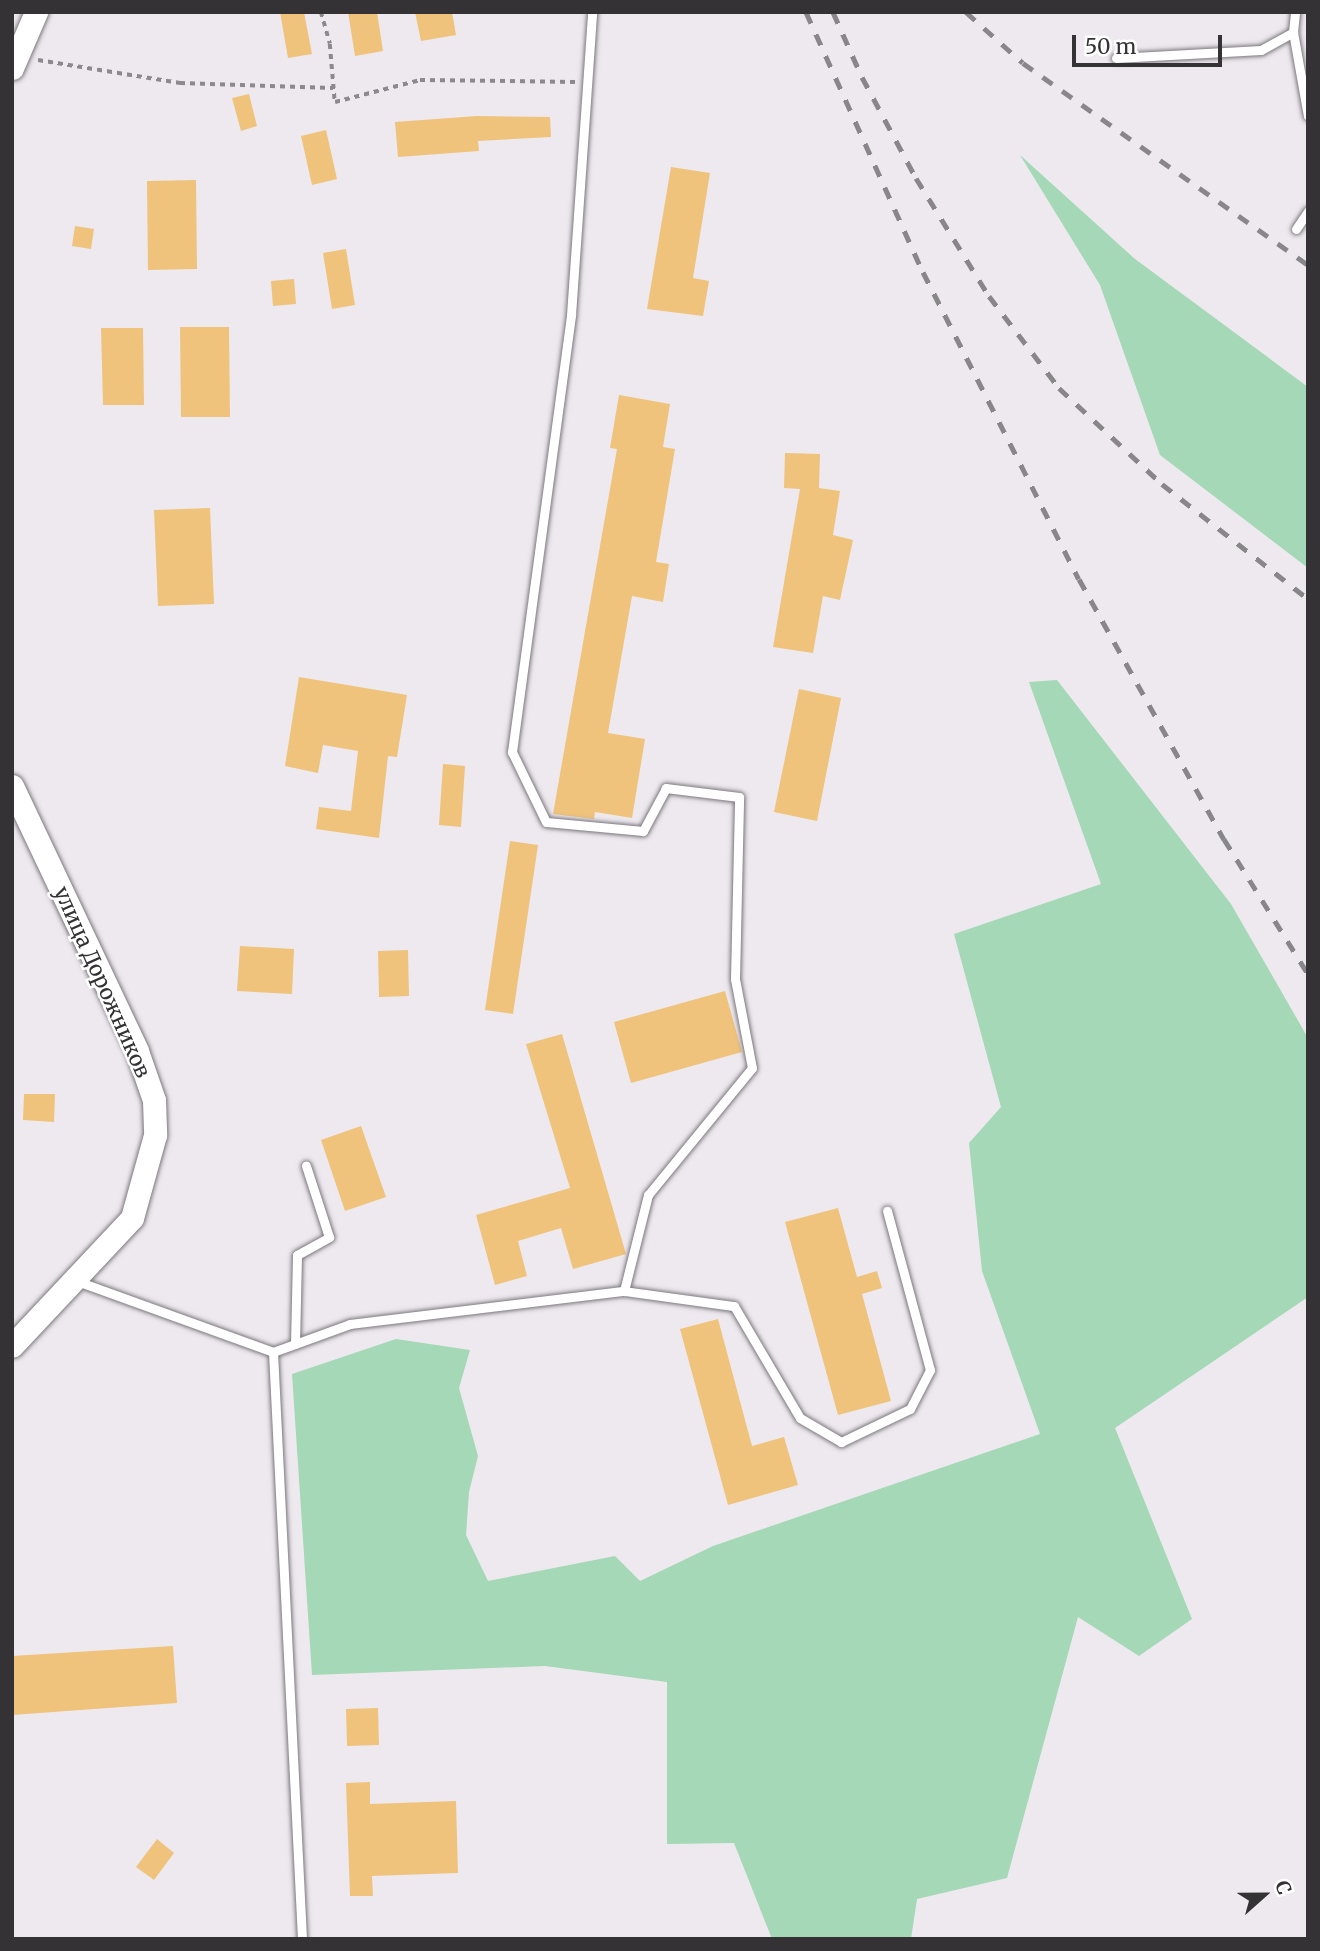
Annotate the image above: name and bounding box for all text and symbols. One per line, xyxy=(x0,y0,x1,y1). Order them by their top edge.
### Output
scale bar xyxy=(1075,21,1226,65)
text: 50 m xyxy=(1085,33,1136,60)
street label: улица Дорожников xyxy=(48,883,156,1081)
north arrow xyxy=(1229,1860,1299,1930)
text: С xyxy=(1270,1877,1297,1898)

